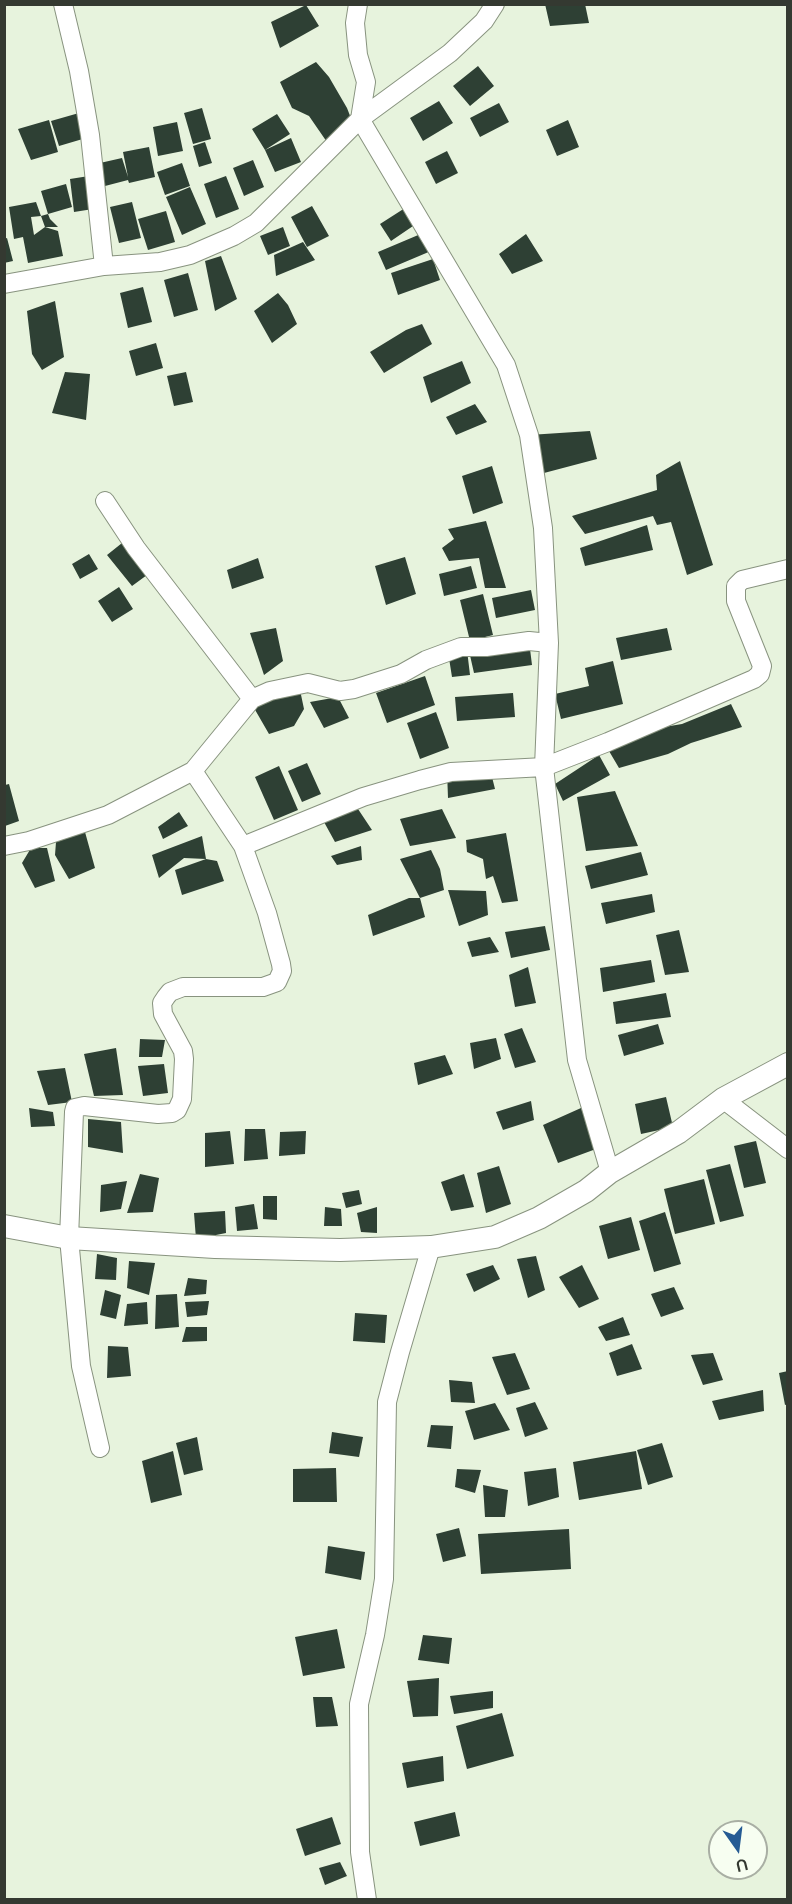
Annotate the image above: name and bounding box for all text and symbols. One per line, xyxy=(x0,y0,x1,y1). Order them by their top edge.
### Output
north arrow xyxy=(708,1820,768,1880)
text: U xyxy=(734,1855,750,1877)

